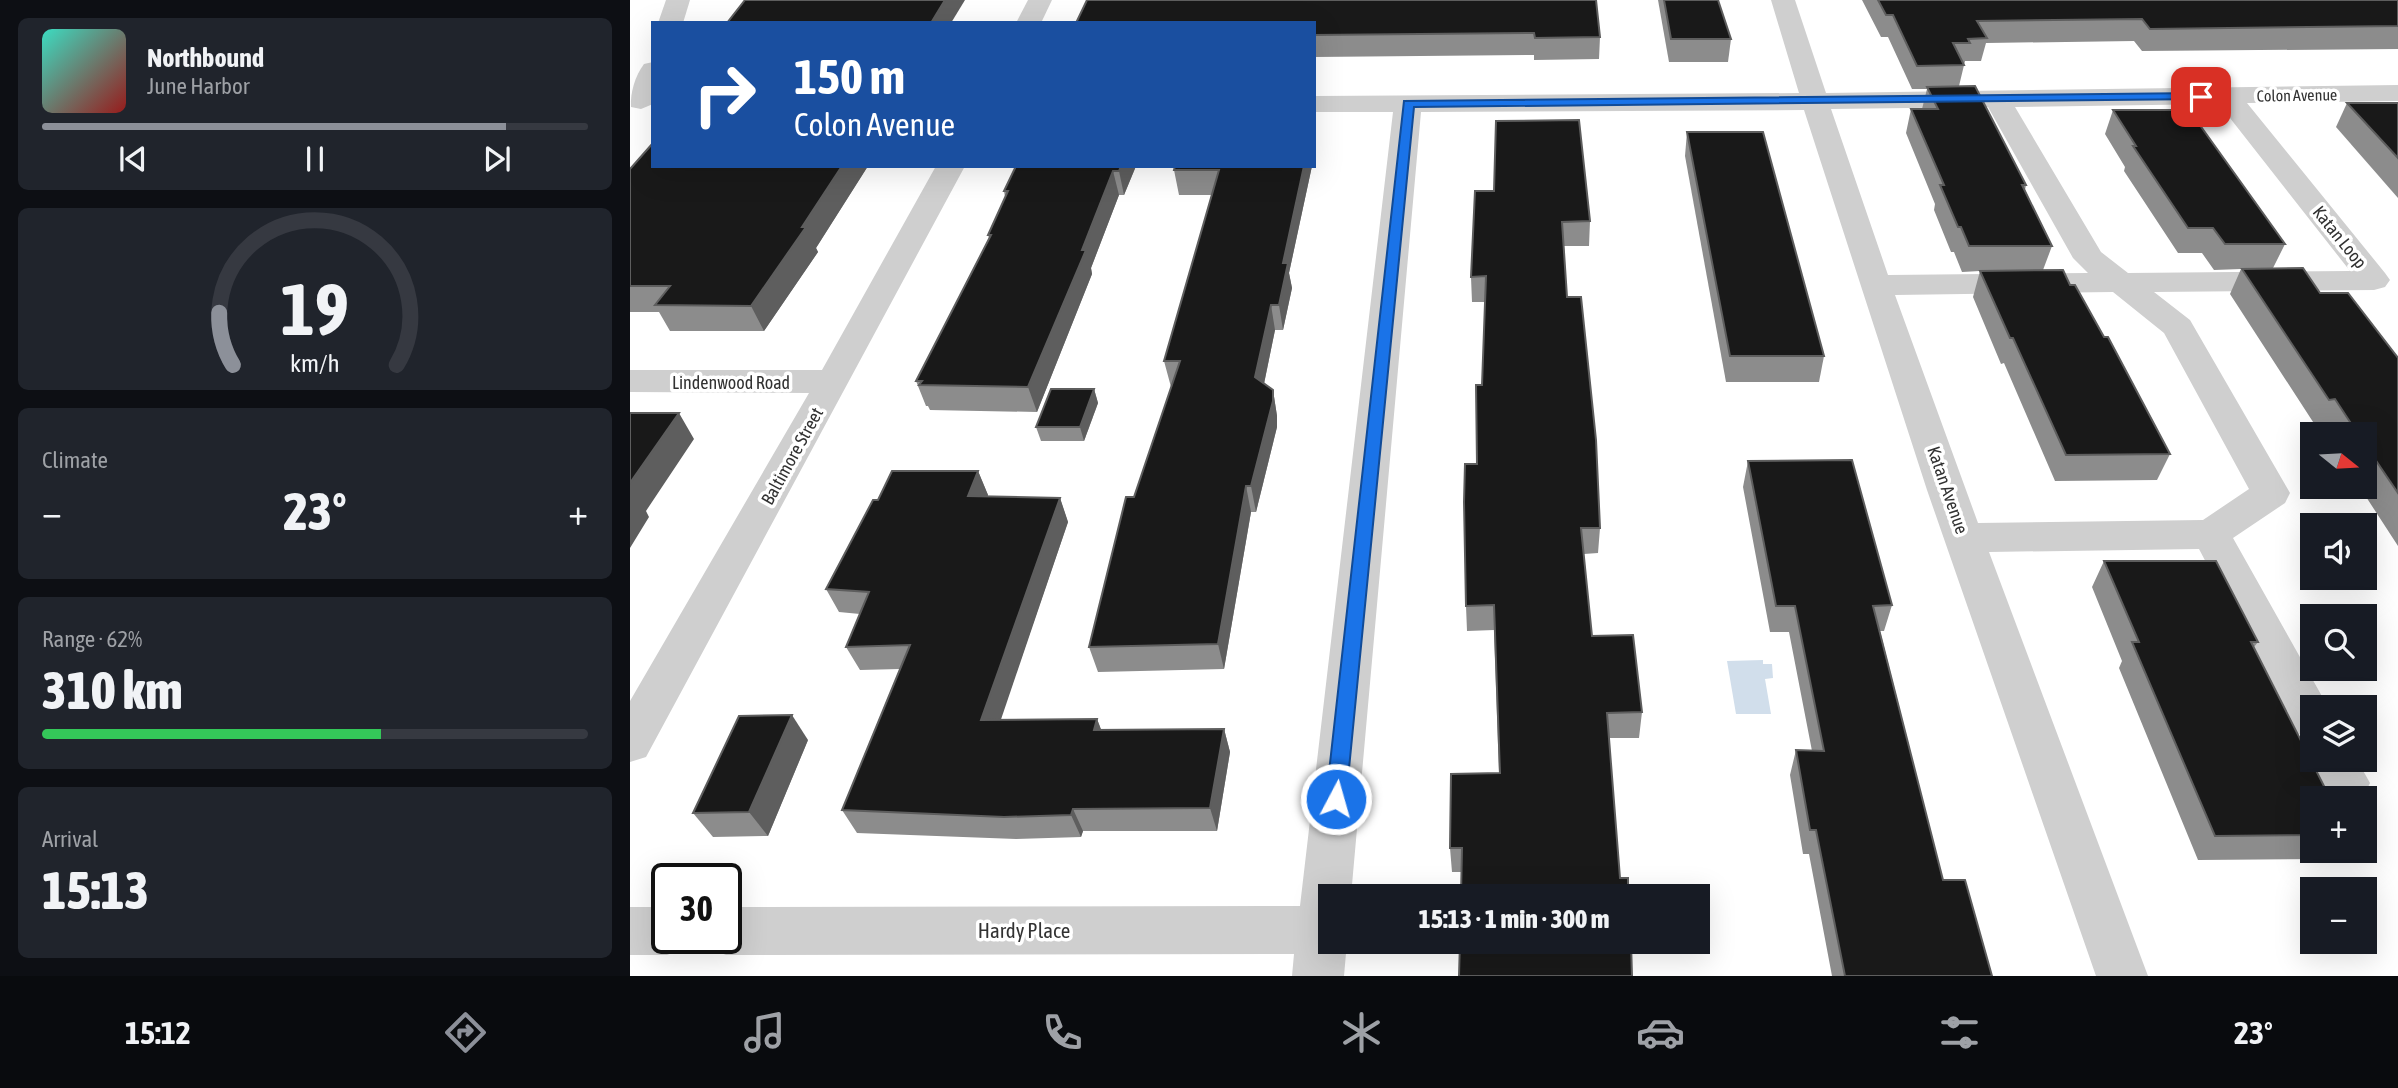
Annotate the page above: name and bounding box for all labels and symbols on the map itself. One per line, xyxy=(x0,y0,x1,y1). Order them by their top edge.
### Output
pin xyxy=(2171,67,2231,127)
street label: Colon Avenue xyxy=(2257,85,2337,105)
street label: Katan Loop xyxy=(2309,202,2371,272)
street label: Lindenwood Road xyxy=(672,372,790,393)
street label: Baltimore Street xyxy=(757,404,827,508)
north arrow xyxy=(2300,422,2376,499)
street label: Katan Avenue xyxy=(1923,443,1973,537)
position arrow xyxy=(1299,762,1373,836)
speed limit sign: 30 xyxy=(651,863,742,954)
street label: Hardy Place xyxy=(978,918,1070,942)

